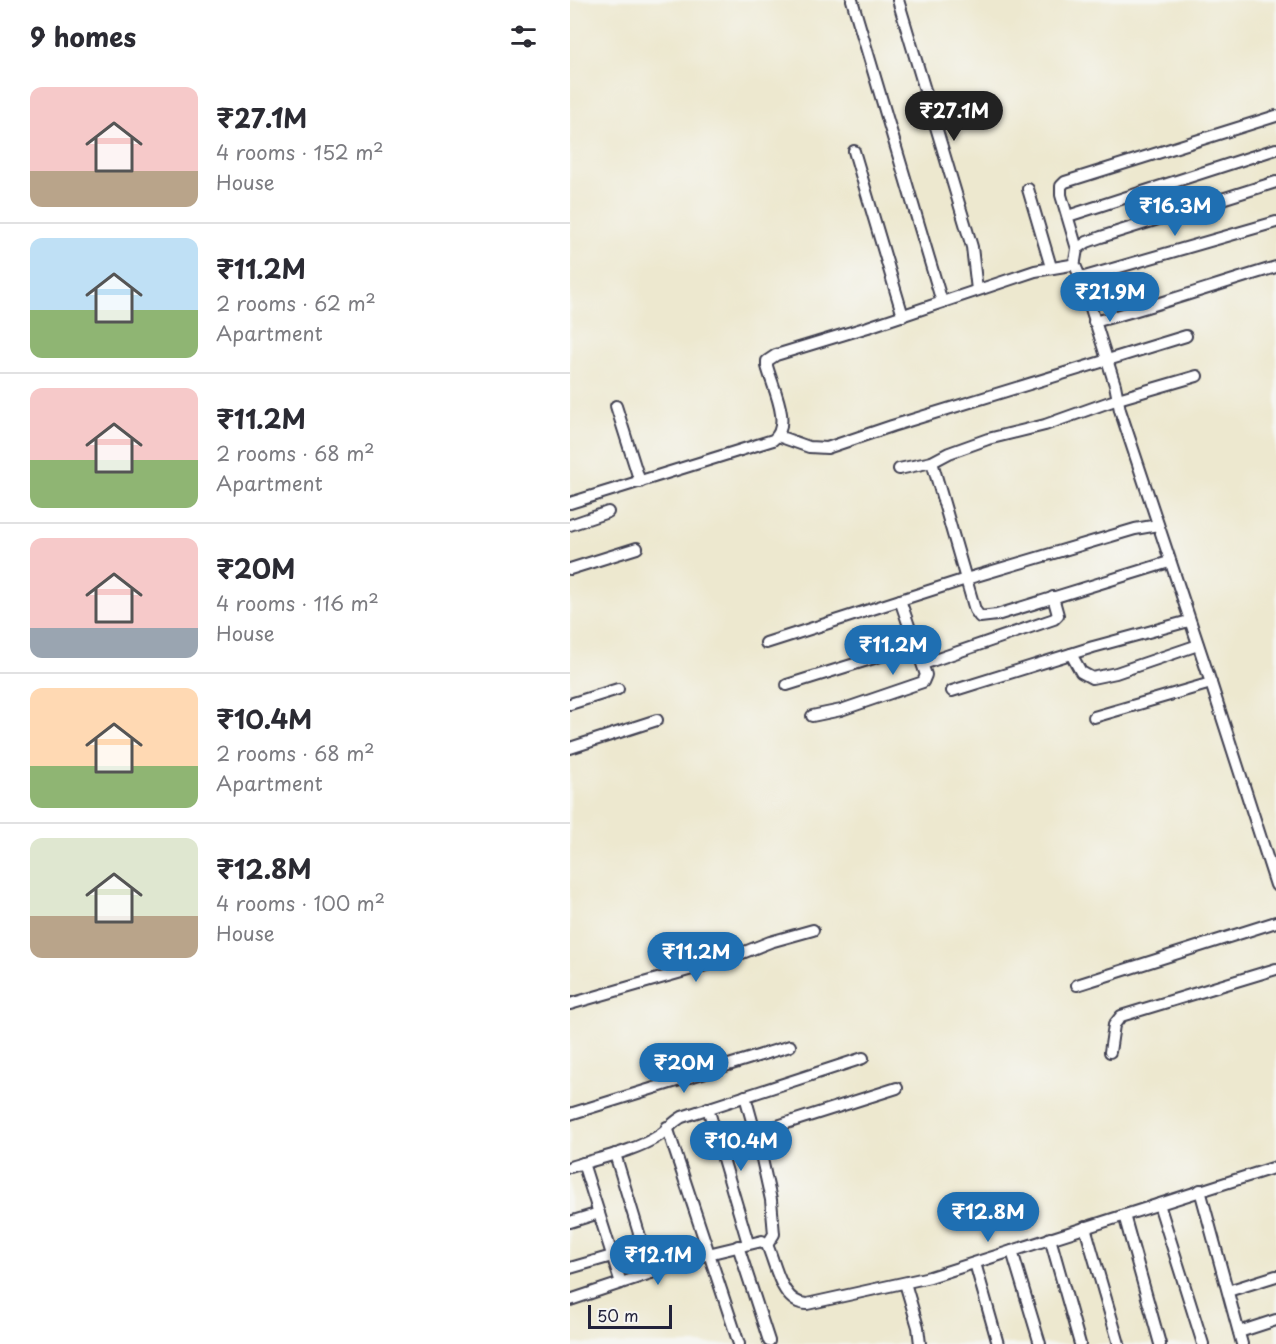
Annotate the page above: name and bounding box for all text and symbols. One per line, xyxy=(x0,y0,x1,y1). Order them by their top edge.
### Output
text: 9 homes xyxy=(30,17,136,56)
icon: filters xyxy=(507,20,540,53)
pin: ₹27.1M xyxy=(905,91,1003,142)
text: ₹27.1M xyxy=(919,95,989,125)
text: ₹27.1M xyxy=(216,98,307,137)
icon: home xyxy=(78,111,150,183)
text: 4 rooms · 152 m² xyxy=(216,137,384,167)
text: House xyxy=(216,167,275,197)
pin: ₹16.3M xyxy=(1126,186,1224,237)
text: ₹16.3M xyxy=(1139,190,1211,220)
text: ₹11.2M xyxy=(216,249,306,288)
icon: home xyxy=(78,262,150,334)
pin: ₹21.9M xyxy=(1061,272,1159,323)
text: ₹21.9M xyxy=(1074,276,1146,306)
text: 2 rooms · 62 m² xyxy=(216,288,376,318)
text: Apartment xyxy=(216,318,323,348)
text: ₹11.2M xyxy=(216,399,306,438)
icon: home xyxy=(78,412,150,484)
text: 2 rooms · 68 m² xyxy=(216,438,375,468)
text: Apartment xyxy=(216,468,323,498)
text: ₹20M xyxy=(216,549,295,588)
icon: home xyxy=(78,562,150,634)
text: 4 rooms · 116 m² xyxy=(216,588,379,618)
text: House xyxy=(216,618,275,648)
pin: ₹11.2M xyxy=(844,625,942,676)
text: ₹11.2M xyxy=(858,629,928,659)
text: ₹10.4M xyxy=(216,699,312,738)
icon: home xyxy=(78,712,150,784)
text: 2 rooms · 68 m² xyxy=(216,738,375,768)
text: Apartment xyxy=(216,768,323,798)
text: ₹12.8M xyxy=(216,849,312,888)
icon: home xyxy=(78,862,150,934)
text: 4 rooms · 100 m² xyxy=(216,888,385,918)
text: House xyxy=(216,918,275,948)
pin: ₹11.2M xyxy=(647,932,745,983)
text: ₹11.2M xyxy=(661,936,731,966)
pin: ₹20M xyxy=(648,1043,720,1094)
text: ₹20M xyxy=(653,1047,715,1077)
pin: ₹10.4M xyxy=(692,1121,790,1172)
text: ₹10.4M xyxy=(704,1125,778,1155)
pin: ₹12.8M xyxy=(939,1192,1037,1243)
text: ₹12.8M xyxy=(951,1196,1025,1226)
pin: ₹12.1M xyxy=(609,1235,707,1286)
text: ₹12.1M xyxy=(624,1239,692,1269)
scale bar xyxy=(588,1302,672,1330)
text: 50 m xyxy=(597,1303,638,1327)

